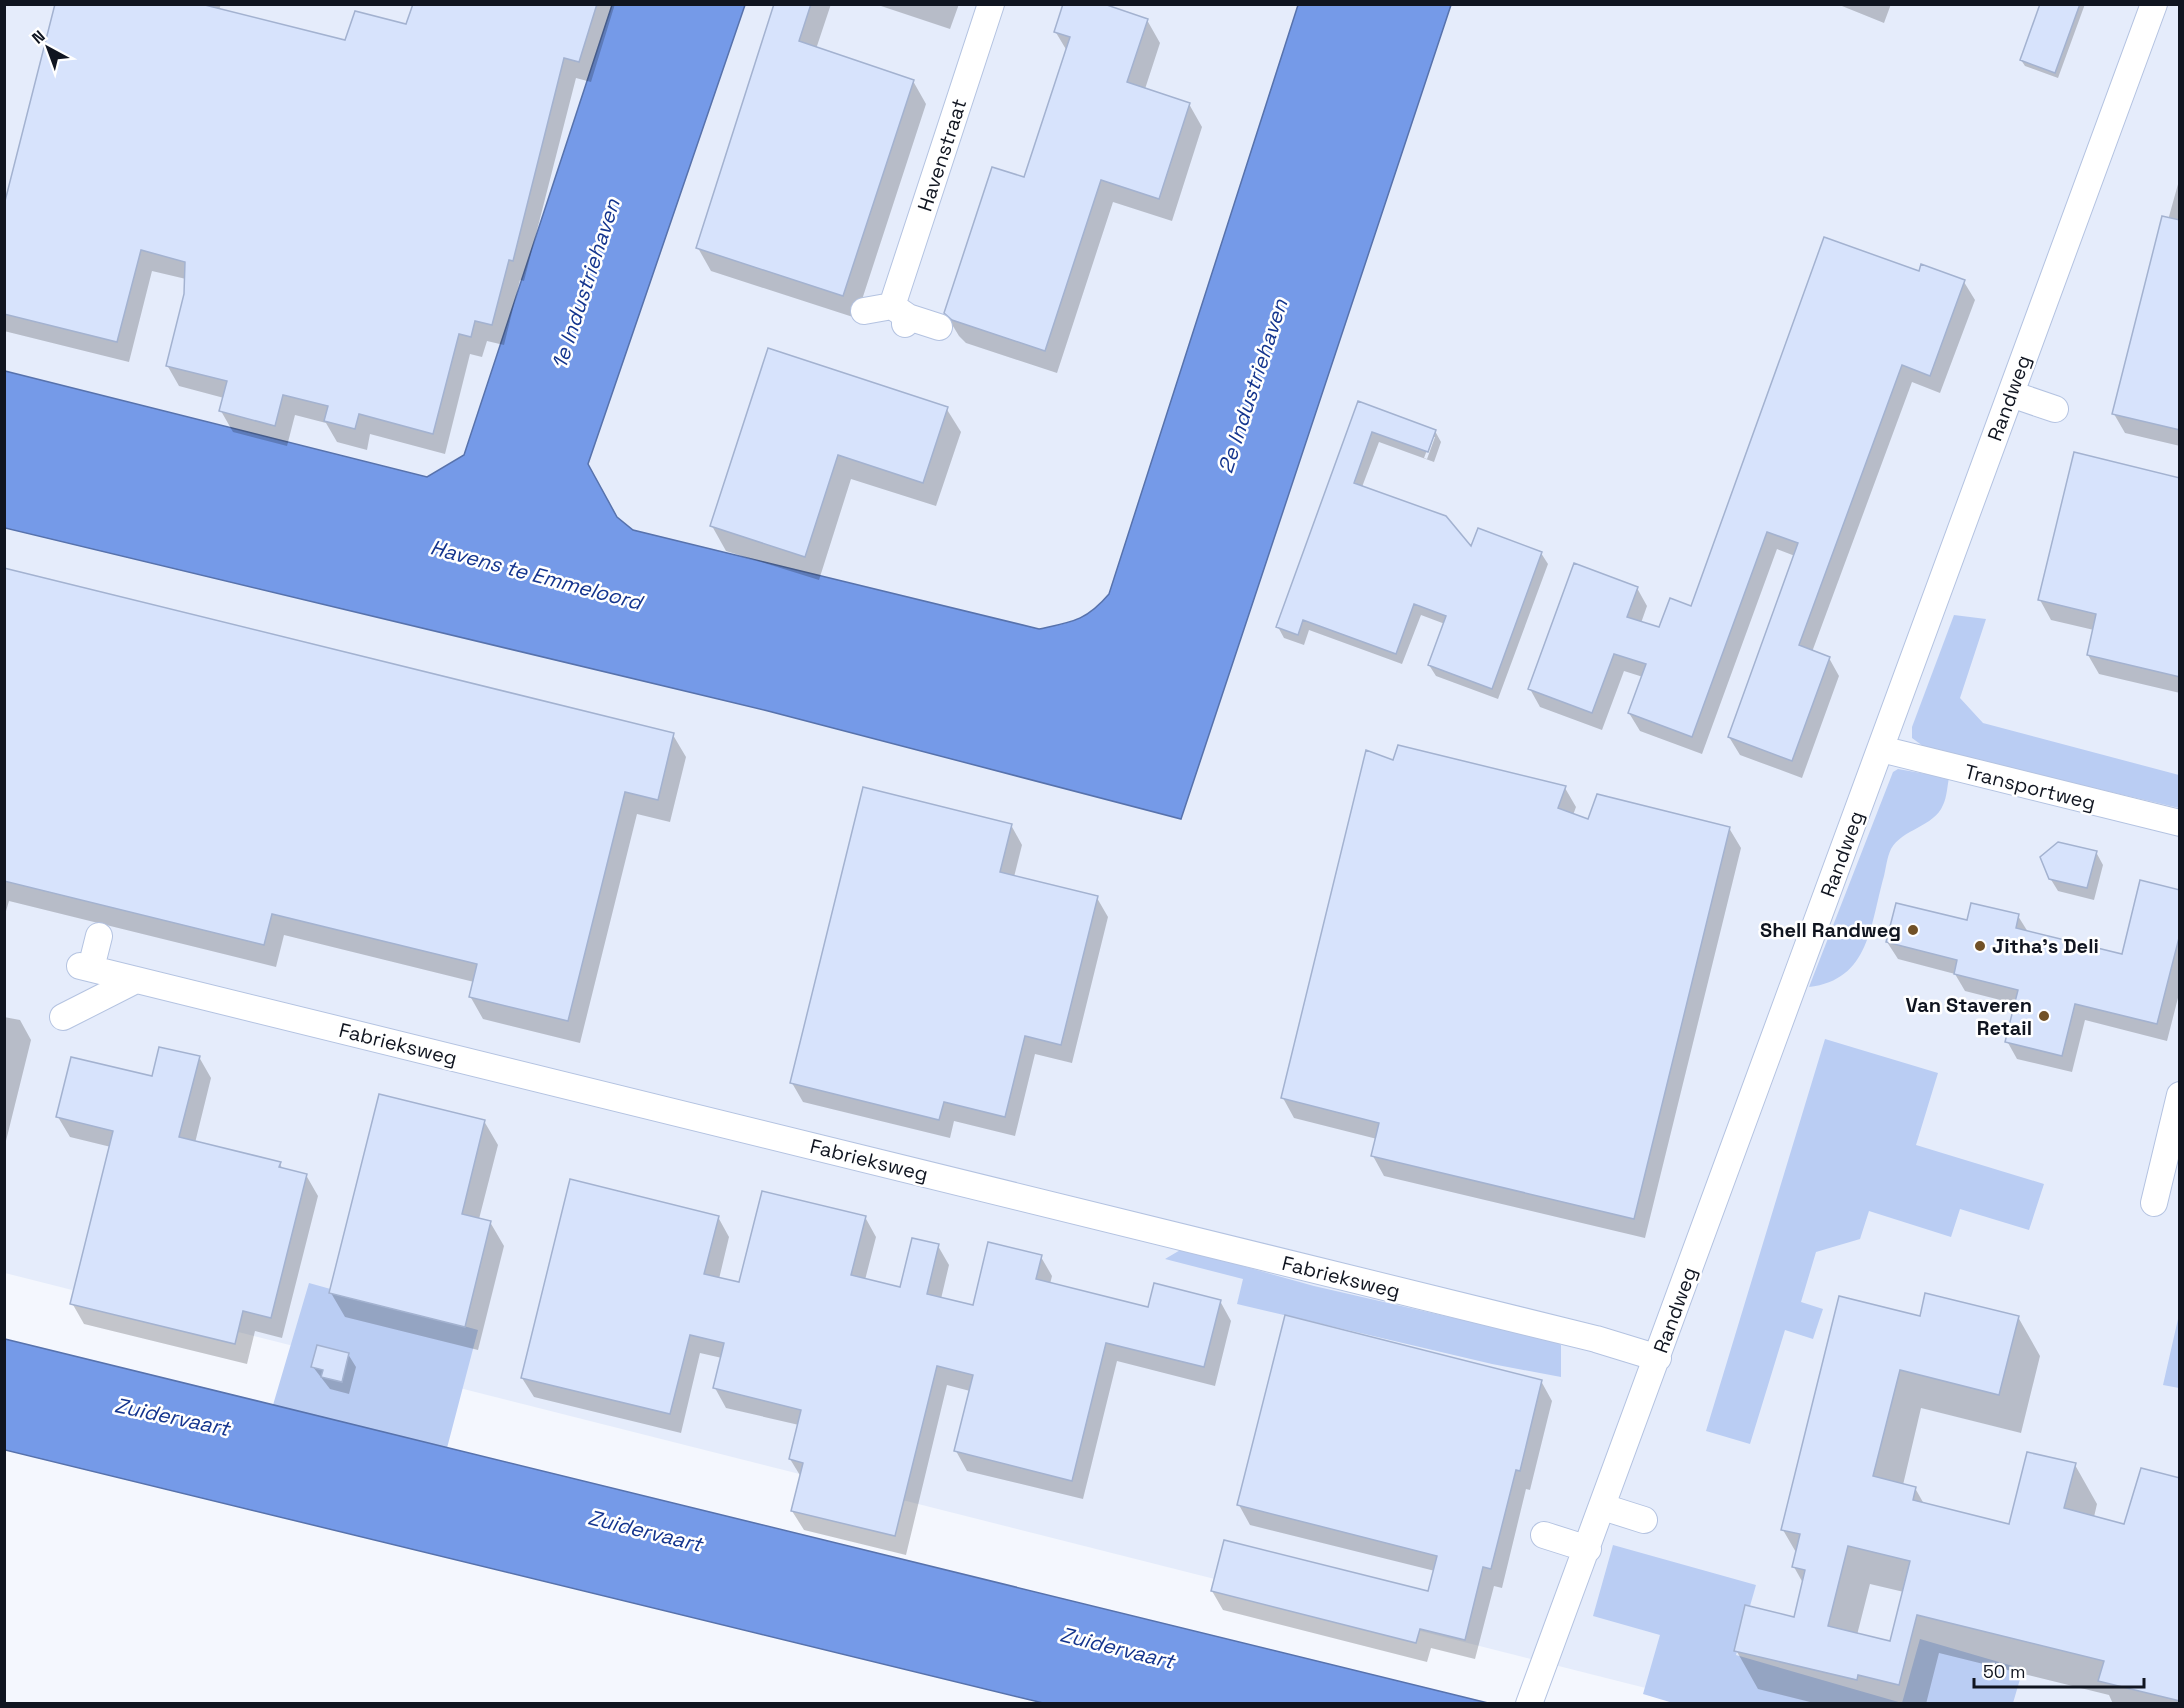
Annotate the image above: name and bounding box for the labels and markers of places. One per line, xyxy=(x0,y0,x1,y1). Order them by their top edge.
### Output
place label: Shell Randweg xyxy=(1760,917,1901,943)
marker: Shell Randweg xyxy=(1906,923,1920,937)
place label: Jitha's Deli xyxy=(1992,933,2099,959)
marker: Jitha's Deli xyxy=(1973,939,1987,953)
place label: Van Staveren Retail xyxy=(1905,992,2032,1041)
marker: Van Staveren Retail xyxy=(2037,1009,2051,1023)

